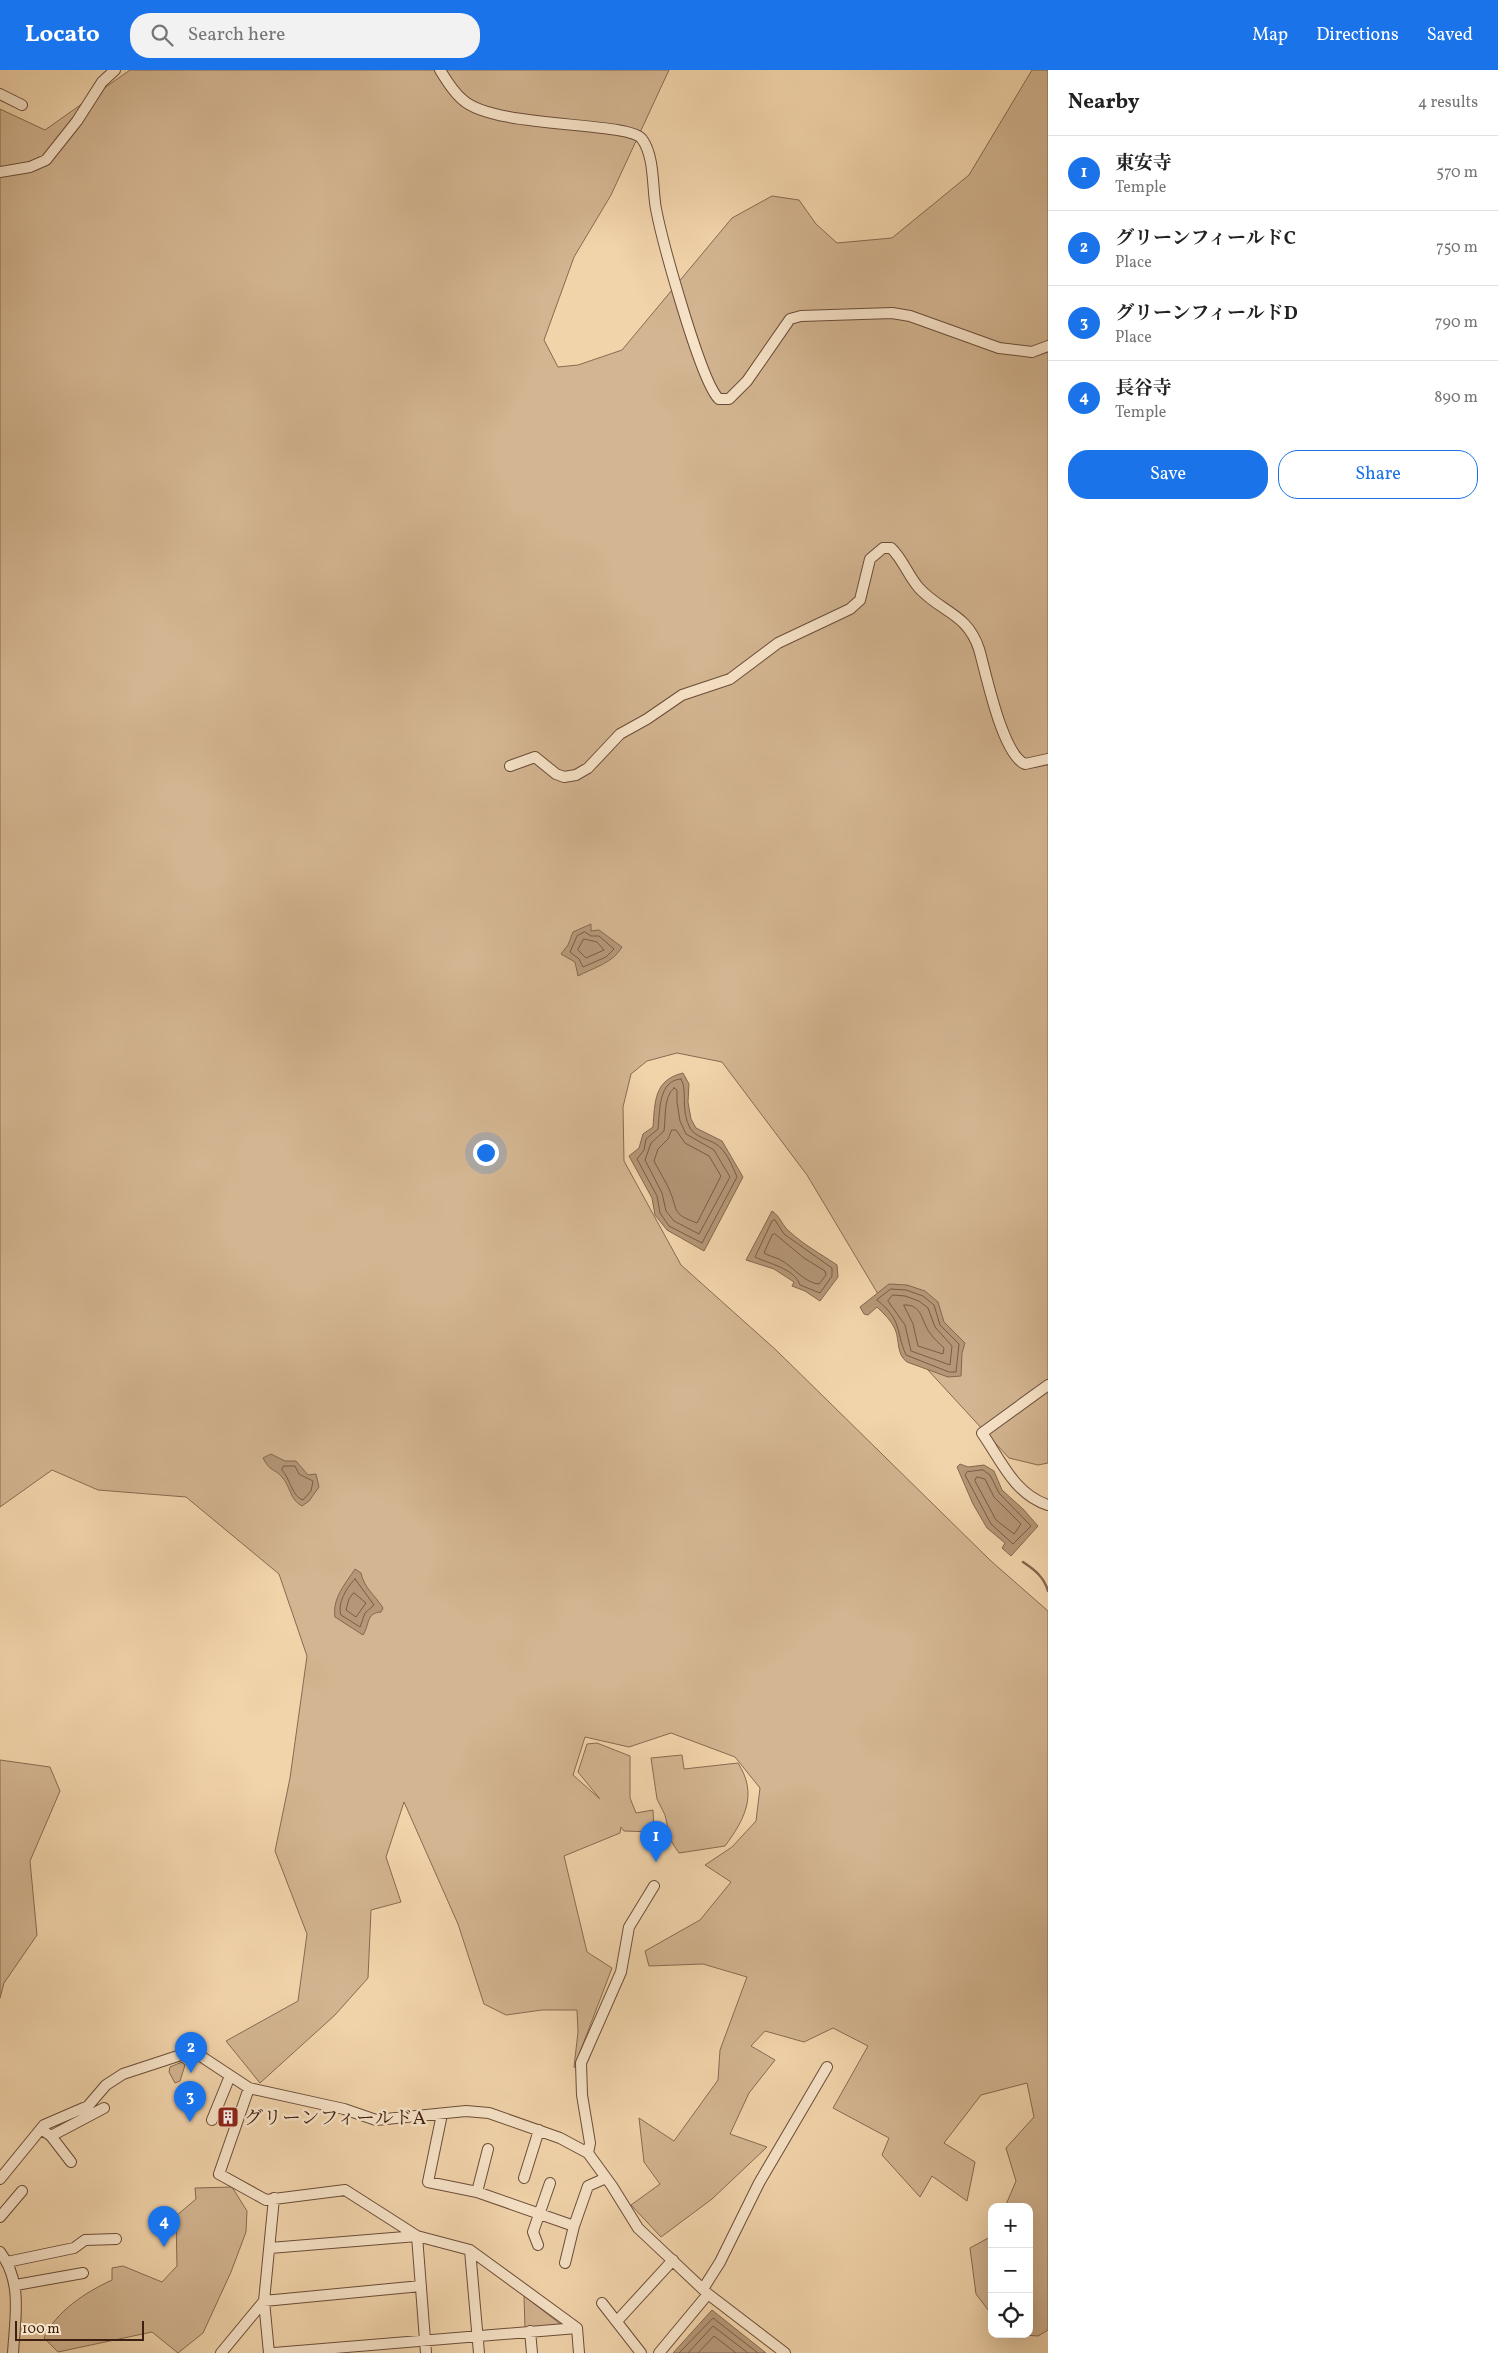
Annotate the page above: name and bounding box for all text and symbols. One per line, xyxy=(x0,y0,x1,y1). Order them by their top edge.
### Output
search box xyxy=(130,13,480,58)
text: Locato xyxy=(25,18,100,52)
icon: search xyxy=(148,21,176,49)
text: Search here xyxy=(188,22,285,48)
text: Map xyxy=(1252,23,1288,48)
text: Directions xyxy=(1316,23,1399,48)
text: Saved xyxy=(1427,23,1473,48)
text: Nearby xyxy=(1068,88,1139,117)
text: 4 results xyxy=(1418,92,1478,114)
text: 東安寺 xyxy=(1115,151,1172,177)
text: 1 xyxy=(1081,162,1087,184)
text: 570 m xyxy=(1436,162,1478,184)
text: Temple xyxy=(1115,177,1166,199)
text: グリーンフィールドC xyxy=(1115,226,1296,252)
text: 2 xyxy=(1080,237,1088,259)
text: 750 m xyxy=(1436,237,1478,259)
text: Place xyxy=(1115,252,1152,274)
text: グリーンフィールドD xyxy=(1115,301,1298,327)
text: 3 xyxy=(1080,312,1088,334)
text: 790 m xyxy=(1435,312,1478,334)
text: Place xyxy=(1115,327,1152,349)
text: 長谷寺 xyxy=(1115,376,1172,402)
text: 4 xyxy=(1079,387,1089,409)
text: 890 m xyxy=(1434,387,1478,409)
text: Temple xyxy=(1115,402,1166,424)
button: Save xyxy=(1068,450,1268,499)
button: Share xyxy=(1278,450,1478,499)
your location xyxy=(473,1140,499,1166)
pin: 1 xyxy=(640,1821,672,1862)
pin: 2 xyxy=(175,2032,207,2073)
pin: 3 xyxy=(174,2081,206,2122)
building icon: グリーンフィールドA xyxy=(216,2105,240,2129)
place label: グリーンフィールドA xyxy=(244,2106,426,2132)
map controls xyxy=(988,2203,1033,2338)
button: + xyxy=(988,2203,1033,2248)
pin: 4 xyxy=(148,2206,180,2247)
button: − xyxy=(988,2248,1033,2293)
button: locate xyxy=(988,2293,1033,2338)
scale bar xyxy=(15,2318,144,2341)
text: 100 m xyxy=(22,2320,60,2339)

